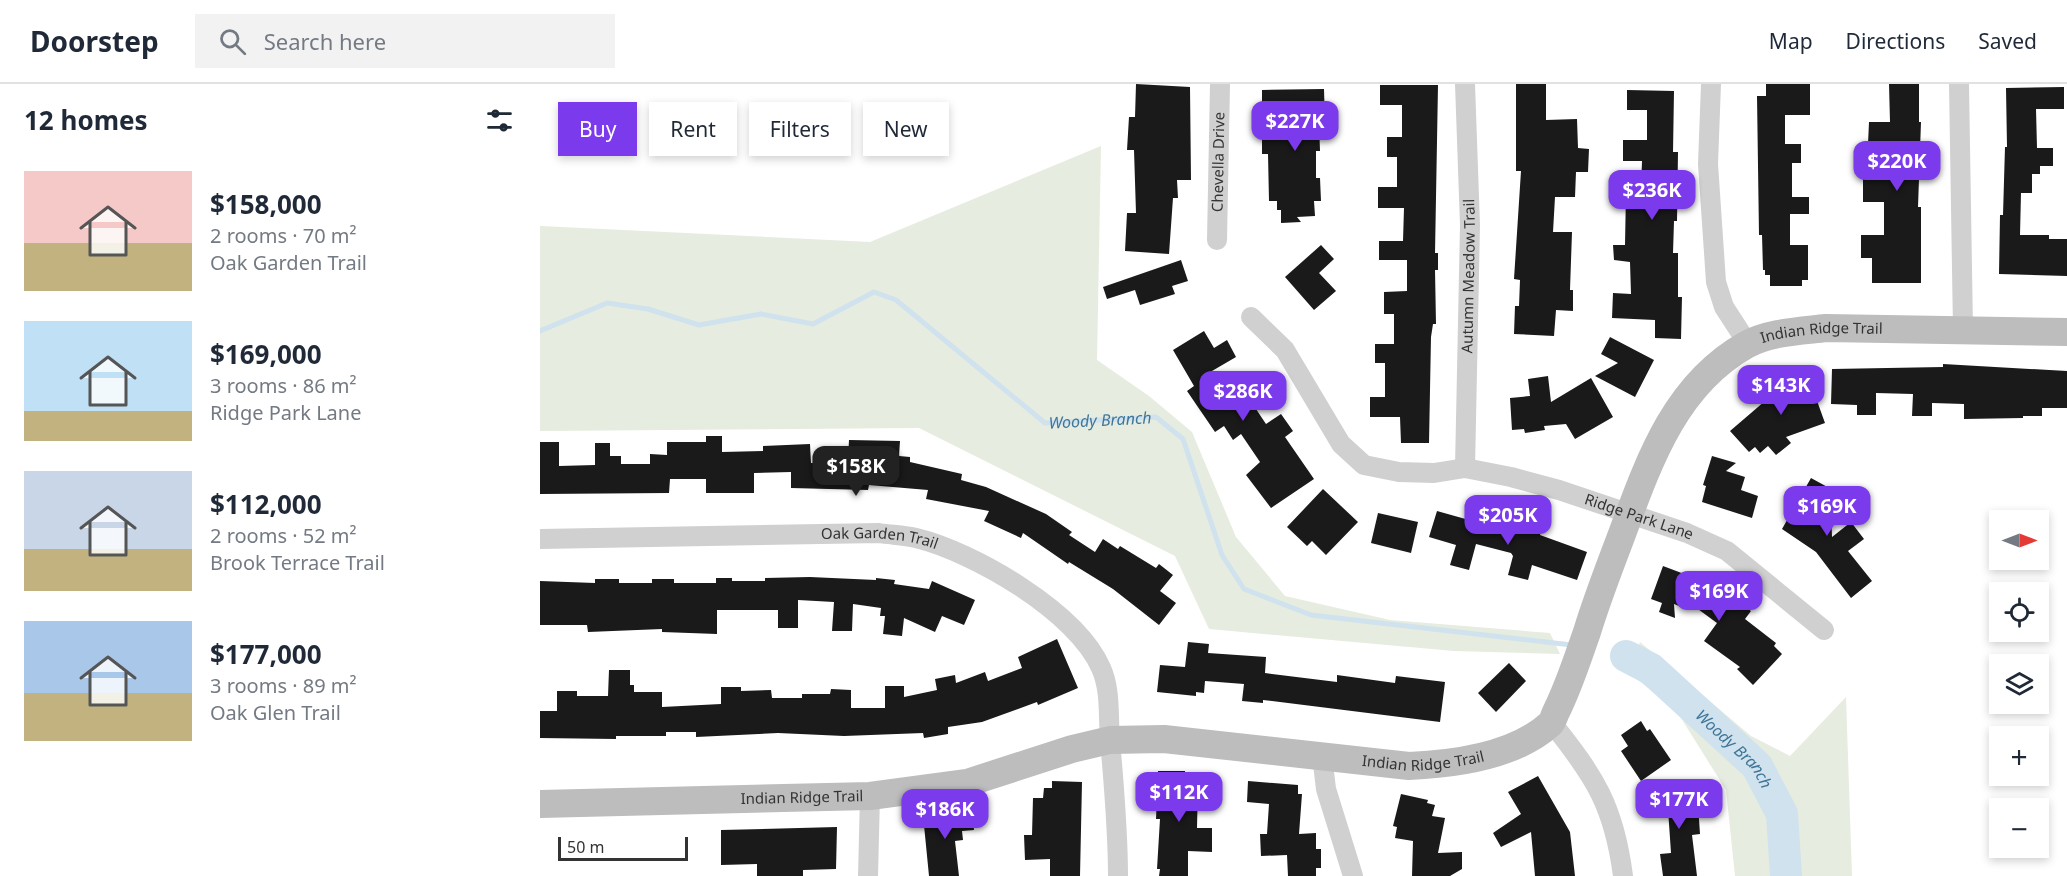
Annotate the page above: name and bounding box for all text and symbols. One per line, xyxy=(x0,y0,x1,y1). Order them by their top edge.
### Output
search box xyxy=(195,14,615,68)
text: Doorstep xyxy=(30,22,159,60)
icon: search xyxy=(216,25,249,58)
text: Search here xyxy=(264,26,386,56)
text: Map xyxy=(1769,27,1813,55)
text: Directions xyxy=(1846,27,1945,55)
text: Saved xyxy=(1978,27,2037,55)
pin: $227K xyxy=(1253,101,1337,152)
text: 12 homes xyxy=(24,102,148,138)
chip: Buy xyxy=(558,102,637,156)
chip: Rent xyxy=(649,102,737,156)
chip: Filters xyxy=(749,102,851,156)
chip: New xyxy=(863,102,949,156)
icon: filters xyxy=(483,104,516,137)
text: $227K xyxy=(1265,107,1325,134)
street label: Chevella Drive xyxy=(1207,112,1228,212)
pin: $220K xyxy=(1855,141,1939,192)
text: $220K xyxy=(1867,147,1927,174)
pin: $236K xyxy=(1610,170,1694,221)
text: $236K xyxy=(1622,176,1682,203)
text: $158,000 xyxy=(210,186,322,222)
icon: home xyxy=(72,195,144,267)
street label: Autumn Meadow Trail xyxy=(1456,198,1479,354)
text: 2 rooms · 70 m² xyxy=(210,222,357,249)
text: Oak Garden Trail xyxy=(210,249,367,276)
street label: Indian Ridge Trail xyxy=(1757,317,1883,347)
text: $169,000 xyxy=(210,336,322,372)
icon: home xyxy=(72,345,144,417)
pin: $143K xyxy=(1739,365,1823,416)
pin: $286K xyxy=(1201,371,1285,422)
text: $143K xyxy=(1751,371,1811,398)
text: 3 rooms · 86 m² xyxy=(210,372,357,399)
text: $286K xyxy=(1213,377,1273,404)
text: Ridge Park Lane xyxy=(210,399,361,426)
water label: Woody Branch xyxy=(1048,406,1152,434)
pin: $158K xyxy=(814,446,898,497)
text: $158K xyxy=(826,452,886,479)
text: $112,000 xyxy=(210,486,322,522)
pin: $169K xyxy=(1785,486,1869,537)
street label: Ridge Park Lane xyxy=(1582,488,1697,544)
text: $169K xyxy=(1797,492,1857,519)
icon: home xyxy=(72,495,144,567)
pin: $205K xyxy=(1466,495,1550,546)
text: $205K xyxy=(1478,501,1538,528)
north arrow xyxy=(1989,510,2049,570)
map controls xyxy=(1989,510,2049,858)
text: 2 rooms · 52 m² xyxy=(210,522,357,549)
street label: Oak Garden Trail xyxy=(821,522,941,553)
text: Brook Terrace Trail xyxy=(210,549,385,576)
pin: $169K xyxy=(1677,571,1761,622)
text: $169K xyxy=(1689,577,1749,604)
button: locate xyxy=(1989,582,2049,642)
text: $177,000 xyxy=(210,636,322,672)
icon: home xyxy=(72,645,144,717)
button: layers xyxy=(1989,654,2049,714)
text: 3 rooms · 89 m² xyxy=(210,672,357,699)
text: Oak Glen Trail xyxy=(210,699,341,726)
water label: Woody Branch xyxy=(1691,704,1778,792)
button: + xyxy=(1989,726,2049,786)
street label: Indian Ridge Trail xyxy=(1361,746,1486,775)
pin: $112K xyxy=(1137,772,1221,823)
text: $112K xyxy=(1149,778,1209,805)
pin: $177K xyxy=(1637,779,1721,830)
street label: Indian Ridge Trail xyxy=(740,785,864,808)
text: $177K xyxy=(1649,785,1709,812)
pin: $186K xyxy=(903,789,987,840)
text: $186K xyxy=(915,795,975,822)
button: − xyxy=(1989,798,2049,858)
scale bar xyxy=(558,834,688,862)
text: 50 m xyxy=(567,836,604,858)

